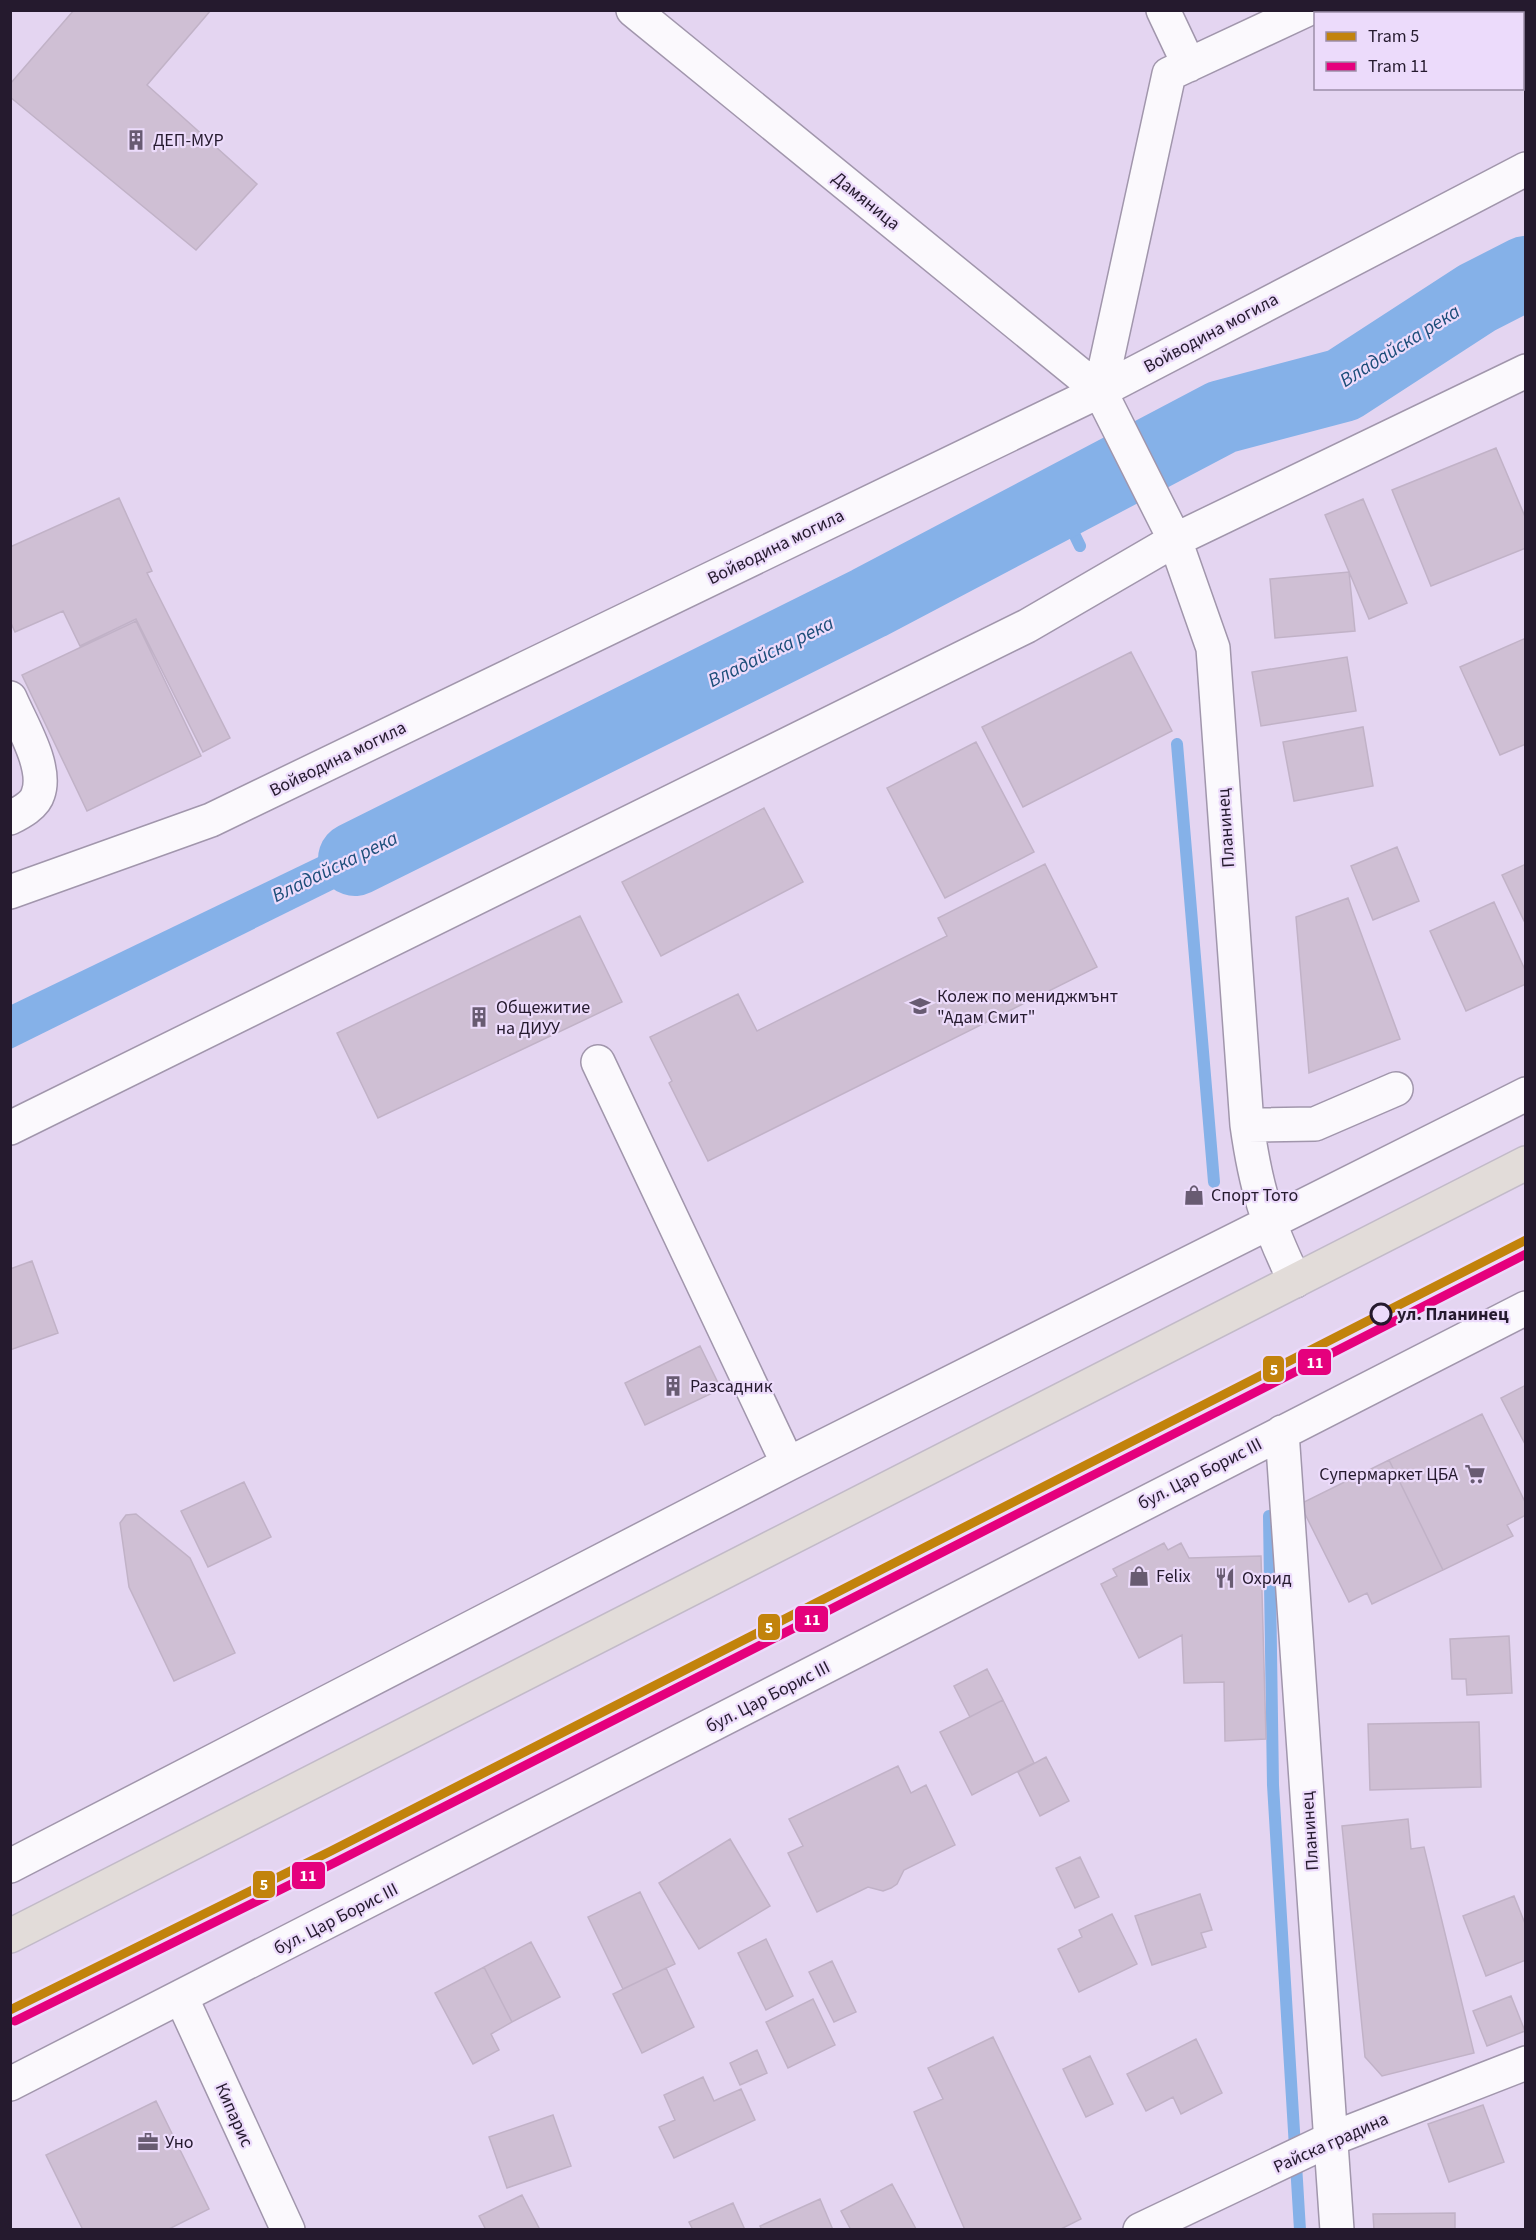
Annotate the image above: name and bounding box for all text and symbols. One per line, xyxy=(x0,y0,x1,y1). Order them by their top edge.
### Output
legend xyxy=(1314,12,1524,90)
text: Tram 5 xyxy=(1368,24,1419,49)
text: Tram 11 xyxy=(1368,54,1428,79)
building icon: ДЕП-МУР xyxy=(124,128,148,152)
place label: ДЕП-МУР xyxy=(153,128,224,153)
street label: Дамяница xyxy=(827,166,905,236)
street label: Войводина могила xyxy=(1139,287,1283,379)
water label: Владайска река xyxy=(1334,298,1466,394)
street label: Войводина могила xyxy=(703,503,849,591)
water label: Владайска река xyxy=(703,609,839,695)
street label: Войводина могила xyxy=(265,715,411,803)
street label: Планинец xyxy=(1211,787,1241,869)
water label: Владайска река xyxy=(267,824,403,910)
place label: Колеж по мениджмънт "Адам Смит" xyxy=(937,984,1118,1030)
school or university icon: Колеж по мениджмънт "Адам Смит" xyxy=(908,994,932,1018)
place label: Общежитие на ДИУУ xyxy=(496,995,590,1041)
building icon: Общежитие на ДИУУ xyxy=(467,1005,491,1029)
shop icon: Спорт Тото xyxy=(1182,1183,1206,1207)
place label: Спорт Тото xyxy=(1211,1183,1298,1208)
place label: ул. Планинец xyxy=(1397,1302,1509,1327)
marker: ул. Планинец xyxy=(1370,1303,1392,1325)
line badge: 11 xyxy=(1297,1348,1332,1376)
text: 11 xyxy=(1307,1352,1323,1374)
line badge: 5 xyxy=(1262,1355,1285,1383)
text: 5 xyxy=(1270,1359,1278,1381)
building icon: Разсадник xyxy=(661,1374,685,1398)
place label: Разсадник xyxy=(690,1374,773,1399)
street label: бул. Цар Борис III xyxy=(1134,1432,1266,1516)
place label: Супермаркет ЦБА xyxy=(1319,1462,1458,1487)
supermarket icon: Супермаркет ЦБА xyxy=(1463,1462,1487,1486)
shop icon: Felix xyxy=(1127,1564,1151,1588)
place label: Felix xyxy=(1156,1564,1191,1589)
restaurant icon: Охрид xyxy=(1213,1566,1237,1590)
place label: Охрид xyxy=(1242,1566,1292,1591)
line badge: 11 xyxy=(794,1605,829,1633)
text: 11 xyxy=(804,1609,820,1631)
line badge: 5 xyxy=(757,1613,781,1641)
text: 5 xyxy=(765,1617,773,1639)
street label: бул. Цар Борис III xyxy=(702,1655,834,1739)
street label: Планинец xyxy=(1295,1790,1325,1872)
line badge: 11 xyxy=(291,1861,326,1890)
text: 11 xyxy=(300,1865,316,1887)
line badge: 5 xyxy=(252,1870,276,1899)
text: 5 xyxy=(260,1874,268,1896)
street label: бул. Цар Борис III xyxy=(270,1877,402,1961)
street label: Кипарис xyxy=(209,2079,259,2151)
street label: Райска градина xyxy=(1270,2106,1392,2180)
office icon: Уно xyxy=(136,2130,160,2154)
place label: Уно xyxy=(165,2130,194,2155)

